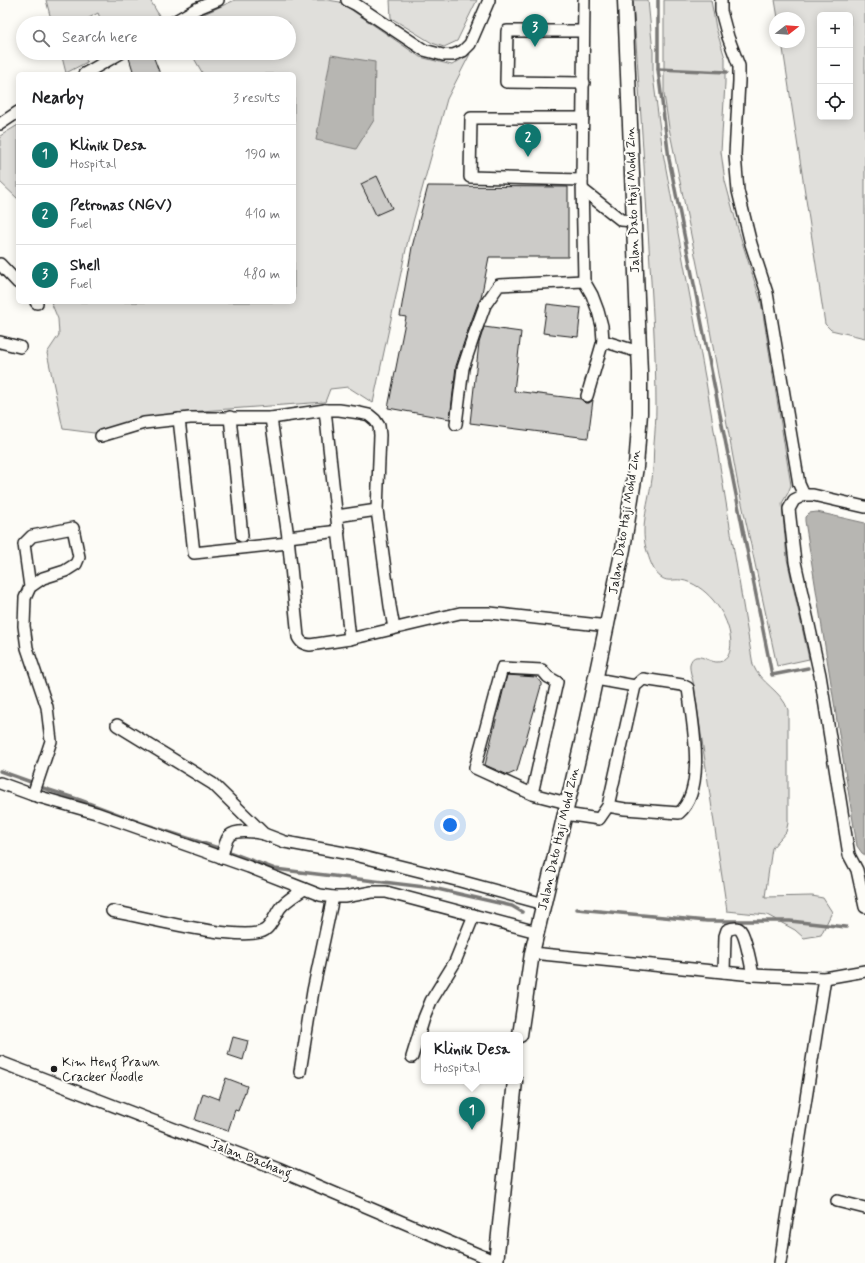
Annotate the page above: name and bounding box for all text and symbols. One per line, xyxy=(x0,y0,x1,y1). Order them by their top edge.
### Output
north arrow xyxy=(769,12,805,48)
map controls xyxy=(817,12,853,120)
button: + xyxy=(817,12,853,48)
pin: 3 xyxy=(522,14,548,47)
search box xyxy=(16,16,296,60)
icon: search xyxy=(30,27,52,49)
text: Search here xyxy=(62,28,138,48)
button: − xyxy=(817,48,853,84)
button: locate xyxy=(817,84,853,120)
text: Nearby xyxy=(32,87,84,109)
text: 3 results xyxy=(233,90,280,107)
pin: 2 xyxy=(515,124,541,157)
street label: Jalan Dato Haji Mohd Zin xyxy=(622,127,644,273)
text: Klinik Desa xyxy=(70,136,146,156)
text: 1 xyxy=(42,146,48,163)
text: 190 m xyxy=(245,146,280,163)
text: Hospital xyxy=(70,156,116,173)
text: Petronas (NGV) xyxy=(70,196,171,216)
text: 2 xyxy=(42,206,48,223)
text: 410 m xyxy=(245,206,280,223)
text: Fuel xyxy=(70,216,92,233)
text: Shell xyxy=(70,256,100,276)
text: 3 xyxy=(42,266,48,283)
text: 480 m xyxy=(244,266,280,283)
text: Fuel xyxy=(70,276,92,293)
street label: Jalan Dato Haji Mohd Zin xyxy=(605,448,645,596)
street label: Jalan Dato Haji Mohd Zin xyxy=(534,766,584,912)
your location xyxy=(440,815,460,835)
popup xyxy=(421,1032,523,1084)
text: Klinik Desa xyxy=(434,1040,510,1060)
place label: Kim Heng Prawn Cracker Noodle xyxy=(62,1054,160,1086)
text: Hospital xyxy=(434,1060,480,1077)
marker: Kim Heng Prawn Cracker Noodle xyxy=(49,1064,59,1074)
pin: 1 xyxy=(459,1097,485,1130)
street label: Jalan Bachang xyxy=(207,1136,294,1184)

